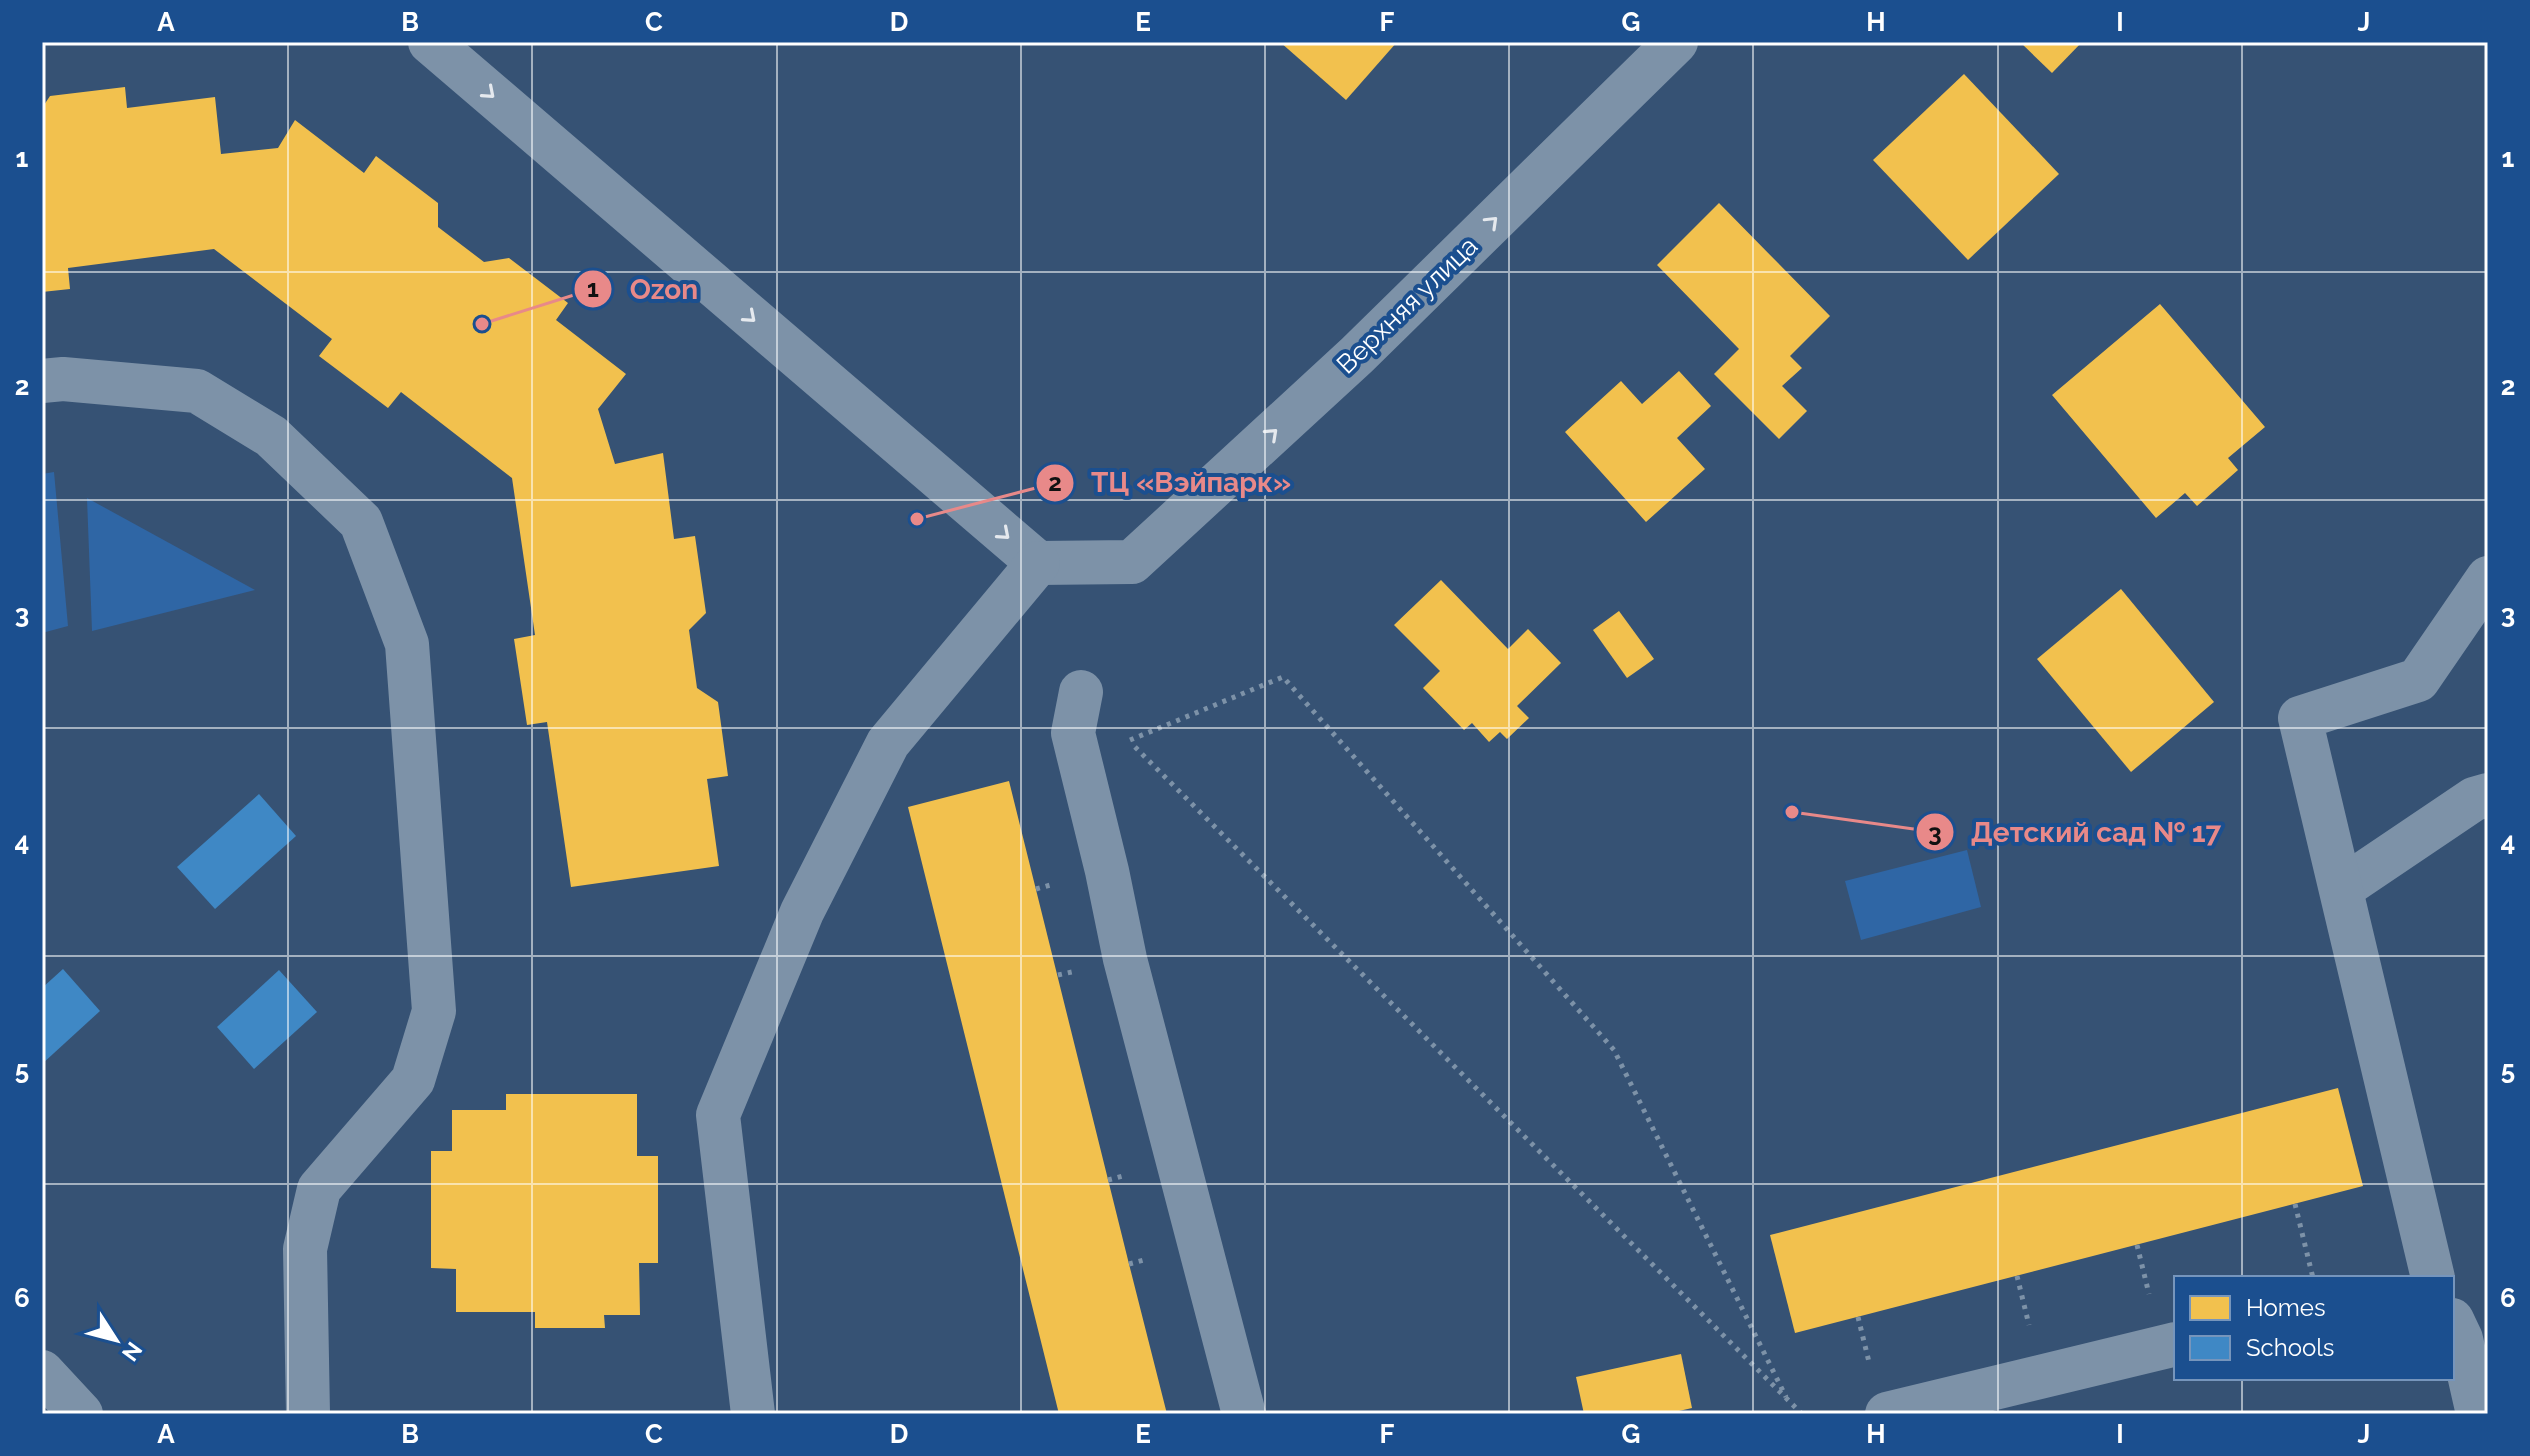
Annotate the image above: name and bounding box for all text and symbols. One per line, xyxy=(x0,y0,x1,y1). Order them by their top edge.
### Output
text: A xyxy=(157,7,175,37)
text: B xyxy=(401,7,419,37)
text: C xyxy=(645,7,663,37)
text: D xyxy=(890,7,908,37)
text: E xyxy=(1135,7,1151,37)
text: F xyxy=(1380,7,1395,37)
text: G xyxy=(1622,7,1640,37)
text: H xyxy=(1866,7,1886,37)
text: I xyxy=(2116,7,2124,37)
text: J xyxy=(2358,7,2370,37)
one-way arrow xyxy=(480,83,494,98)
text: 1 xyxy=(16,143,29,173)
text: 1 xyxy=(2502,143,2515,173)
one-way arrow xyxy=(1483,217,1497,231)
street label: Верхняя улица xyxy=(1331,231,1483,379)
callout: Ozon xyxy=(573,263,714,315)
text: Ozon xyxy=(630,273,698,306)
text: 1 xyxy=(587,274,599,303)
one-way arrow xyxy=(741,307,755,321)
text: 2 xyxy=(15,371,29,401)
text: 2 xyxy=(2501,371,2515,401)
one-way arrow xyxy=(1262,429,1277,443)
callout: ТЦ «Вэйпарк» xyxy=(1035,457,1307,509)
text: ТЦ «Вэйпарк» xyxy=(1091,466,1291,499)
text: 2 xyxy=(1048,468,1062,497)
one-way arrow xyxy=(994,524,1009,539)
text: 3 xyxy=(15,599,29,629)
text: 3 xyxy=(2501,599,2515,629)
callout: Детский сад № 17 xyxy=(1915,806,2237,858)
text: Детский сад № 17 xyxy=(1971,816,2222,849)
text: 3 xyxy=(1928,818,1942,847)
text: 4 xyxy=(15,827,29,857)
text: 4 xyxy=(2501,827,2515,857)
text: 5 xyxy=(15,1055,29,1085)
text: 5 xyxy=(2501,1055,2515,1085)
legend xyxy=(2174,1276,2454,1380)
text: 6 xyxy=(14,1283,30,1313)
text: 6 xyxy=(2500,1283,2516,1313)
text: Homes xyxy=(2246,1293,2326,1322)
north arrow xyxy=(76,1300,156,1380)
text: Schools xyxy=(2246,1333,2334,1362)
text: N xyxy=(117,1337,148,1366)
text: A xyxy=(157,1419,175,1449)
text: B xyxy=(401,1419,419,1449)
text: C xyxy=(645,1419,663,1449)
text: D xyxy=(890,1419,908,1449)
text: E xyxy=(1135,1419,1151,1449)
text: F xyxy=(1380,1419,1395,1449)
text: G xyxy=(1622,1419,1640,1449)
text: H xyxy=(1866,1419,1886,1449)
text: I xyxy=(2116,1419,2124,1449)
text: J xyxy=(2358,1419,2370,1449)

